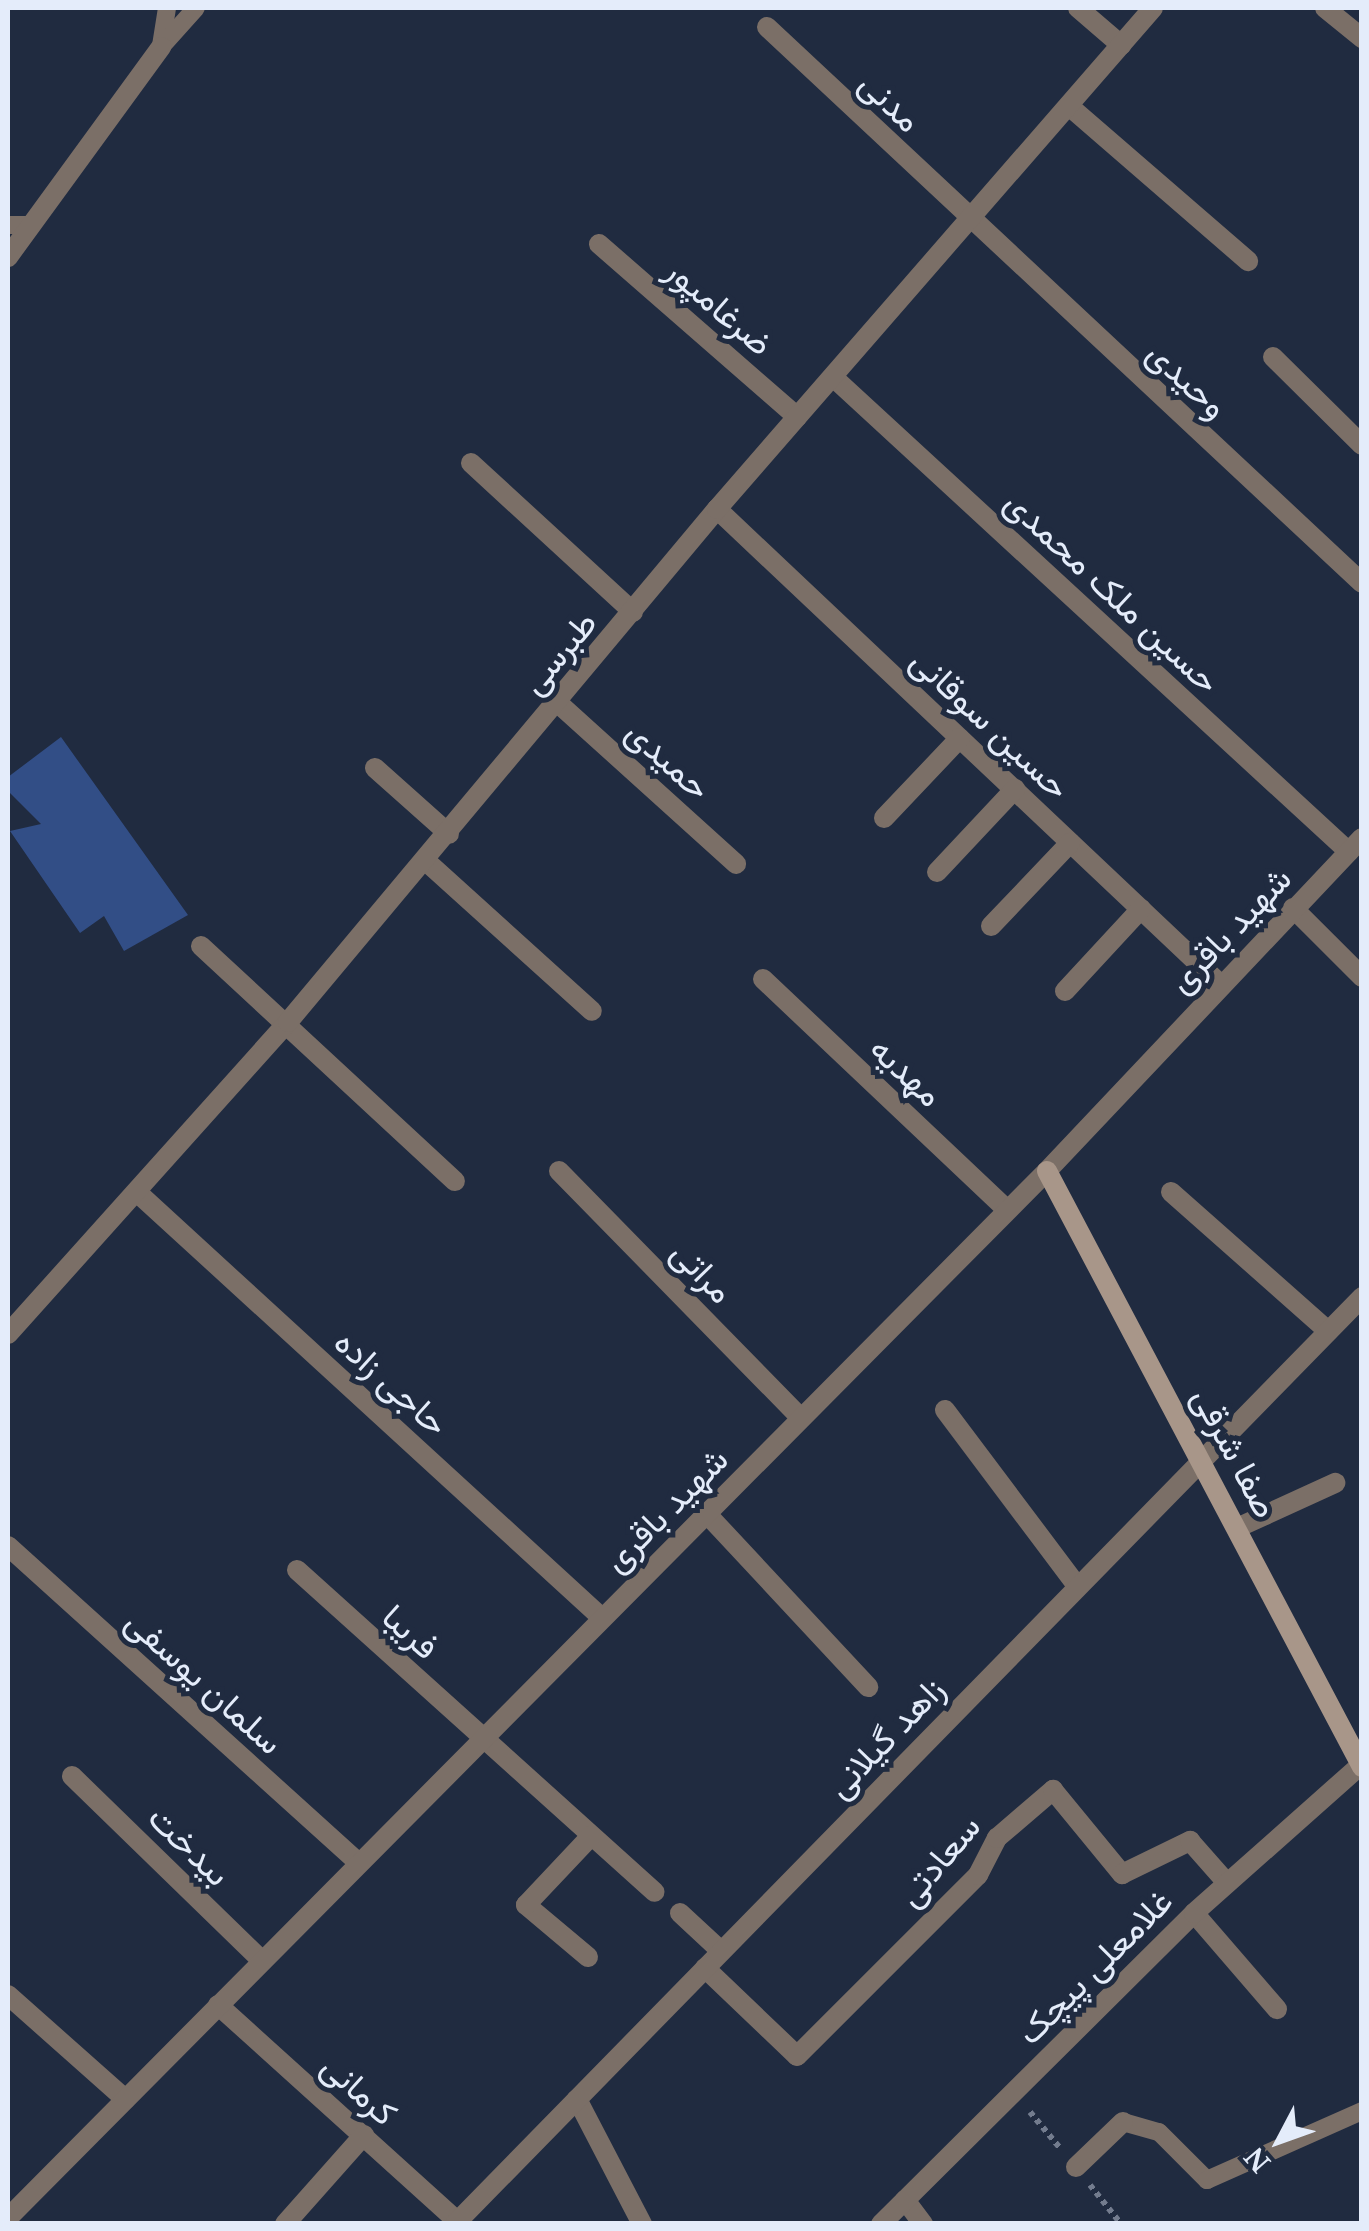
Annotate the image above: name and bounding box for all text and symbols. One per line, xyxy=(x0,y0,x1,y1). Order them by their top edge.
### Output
street label: مدنی xyxy=(851,62,931,140)
street label: ضرغامپور xyxy=(658,248,782,364)
street label: وحیدی xyxy=(1139,331,1237,427)
street label: حسین ملک محمدی xyxy=(997,481,1229,701)
street label: طبرسی xyxy=(511,602,605,702)
street label: حسین سوقانی xyxy=(903,639,1079,807)
street label: حمیدی xyxy=(618,710,720,808)
street label: شهید باقری xyxy=(1159,857,1299,1001)
street label: مهدیه xyxy=(862,1027,952,1115)
street label: مراتی xyxy=(663,1231,743,1311)
street label: حاجی زاده xyxy=(326,1320,458,1444)
street label: صفا شرقی xyxy=(1184,1379,1288,1525)
street label: شهید باقری xyxy=(594,1438,736,1580)
street label: فریبا xyxy=(374,1595,448,1667)
street label: سلمان یوسفی xyxy=(118,1600,292,1762)
street label: زاهد گیلانی xyxy=(817,1668,953,1806)
street label: بیدخت xyxy=(140,1796,240,1894)
street label: سعادتی xyxy=(888,1806,988,1914)
street label: غلامعلی پیچک xyxy=(1008,1880,1180,2052)
street label: کرمانی xyxy=(314,2044,406,2134)
north arrow xyxy=(1229,2091,1329,2191)
text: N xyxy=(1235,2140,1278,2181)

